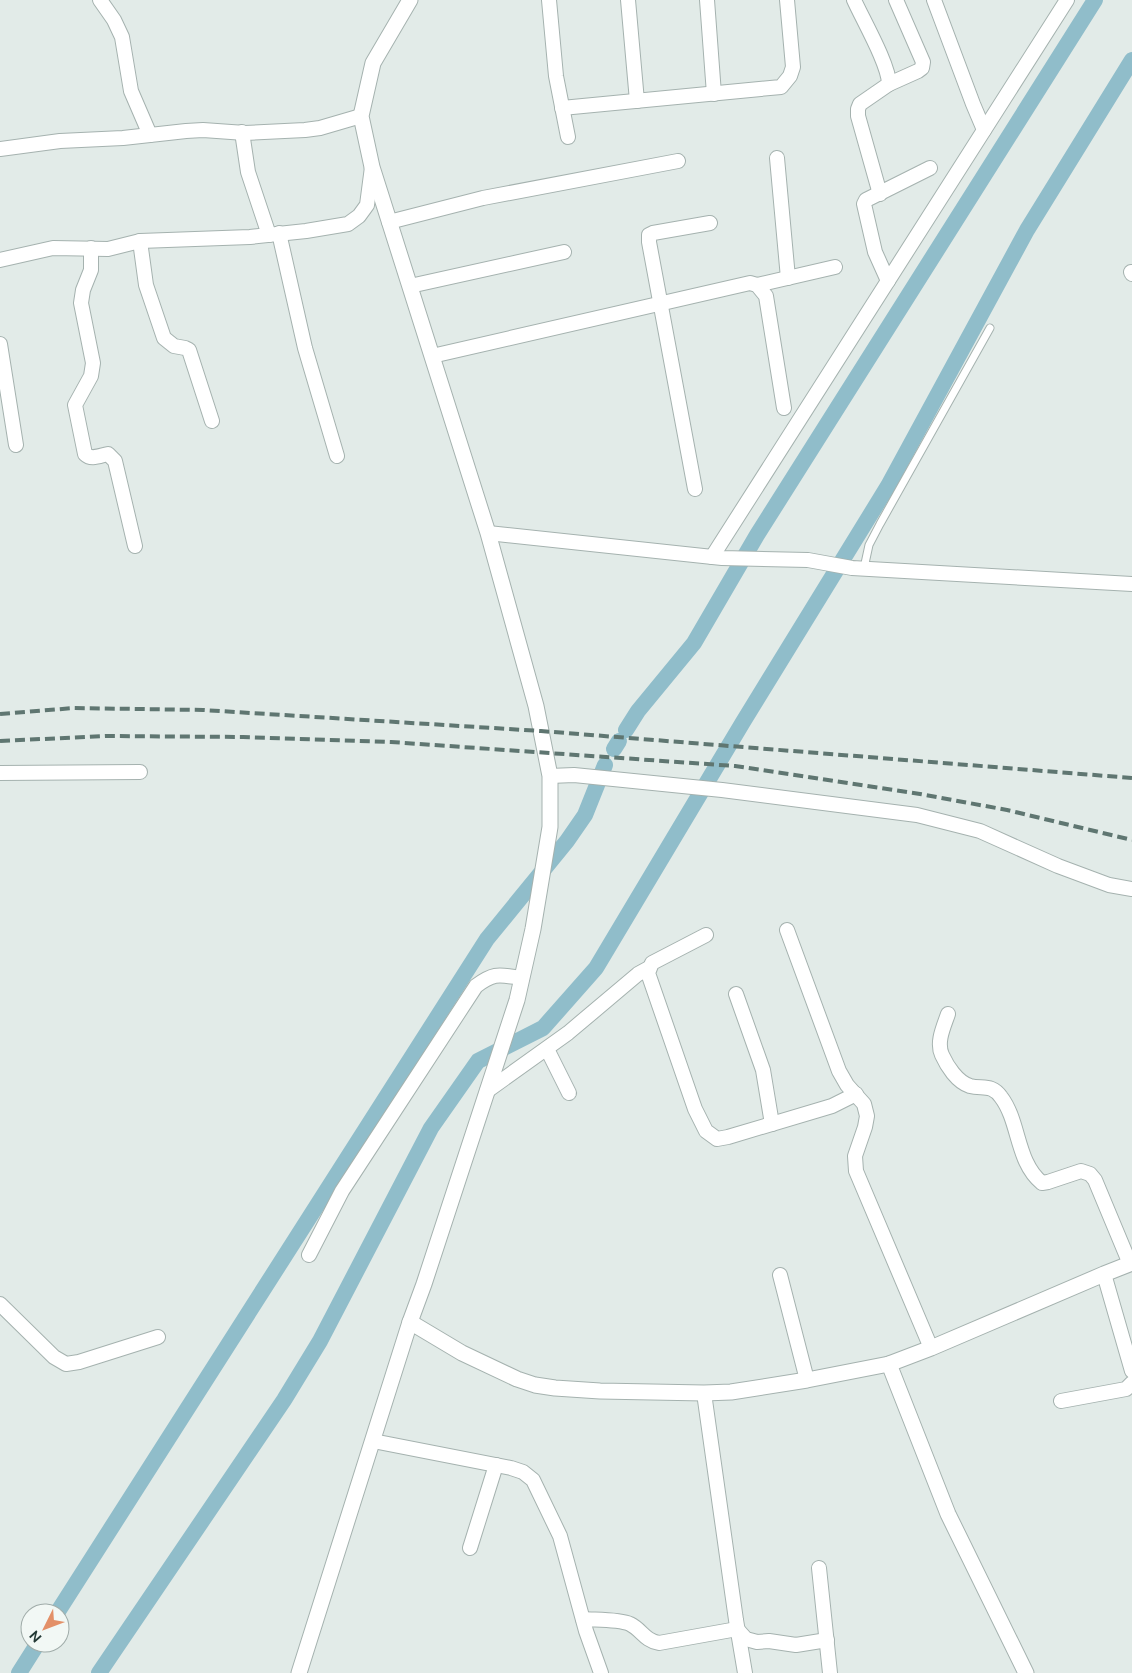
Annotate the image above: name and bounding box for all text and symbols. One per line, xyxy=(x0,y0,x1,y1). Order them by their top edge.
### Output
north arrow xyxy=(20,1603,70,1653)
text: N xyxy=(26,1627,45,1646)

